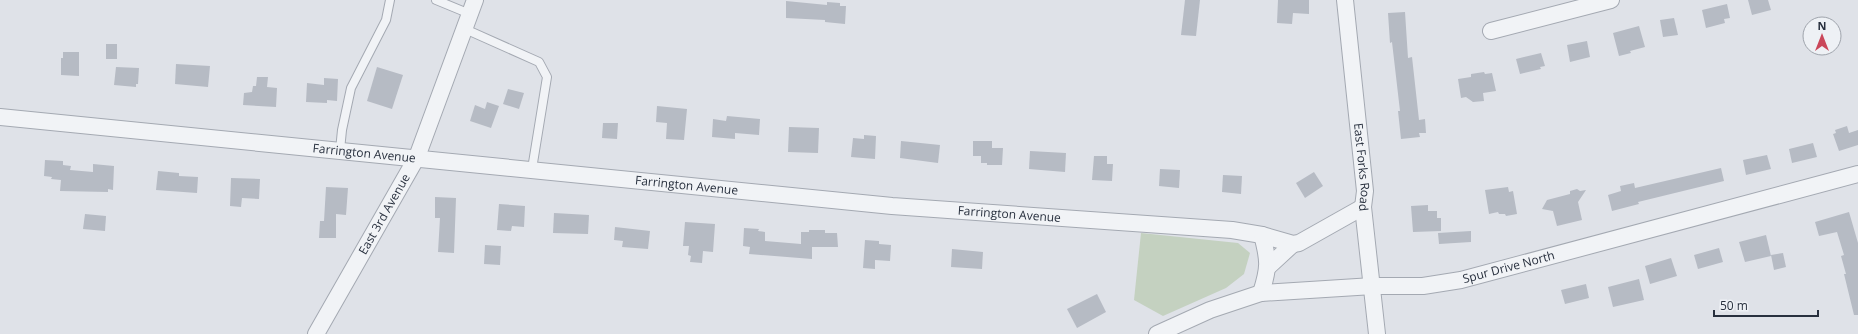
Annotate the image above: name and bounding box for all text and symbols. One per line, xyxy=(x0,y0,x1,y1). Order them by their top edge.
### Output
north arrow xyxy=(1802,16,1842,56)
text: N xyxy=(1818,18,1826,33)
street label: East Forks Road xyxy=(1350,122,1374,212)
street label: Farrington Avenue xyxy=(312,139,417,166)
street label: East 3rd Avenue xyxy=(354,170,414,257)
street label: Farrington Avenue xyxy=(634,171,739,199)
street label: Farrington Avenue xyxy=(957,202,1062,226)
street label: Spur Drive North xyxy=(1461,246,1556,287)
scale bar xyxy=(1714,292,1818,318)
text: 50 m xyxy=(1720,297,1748,314)

